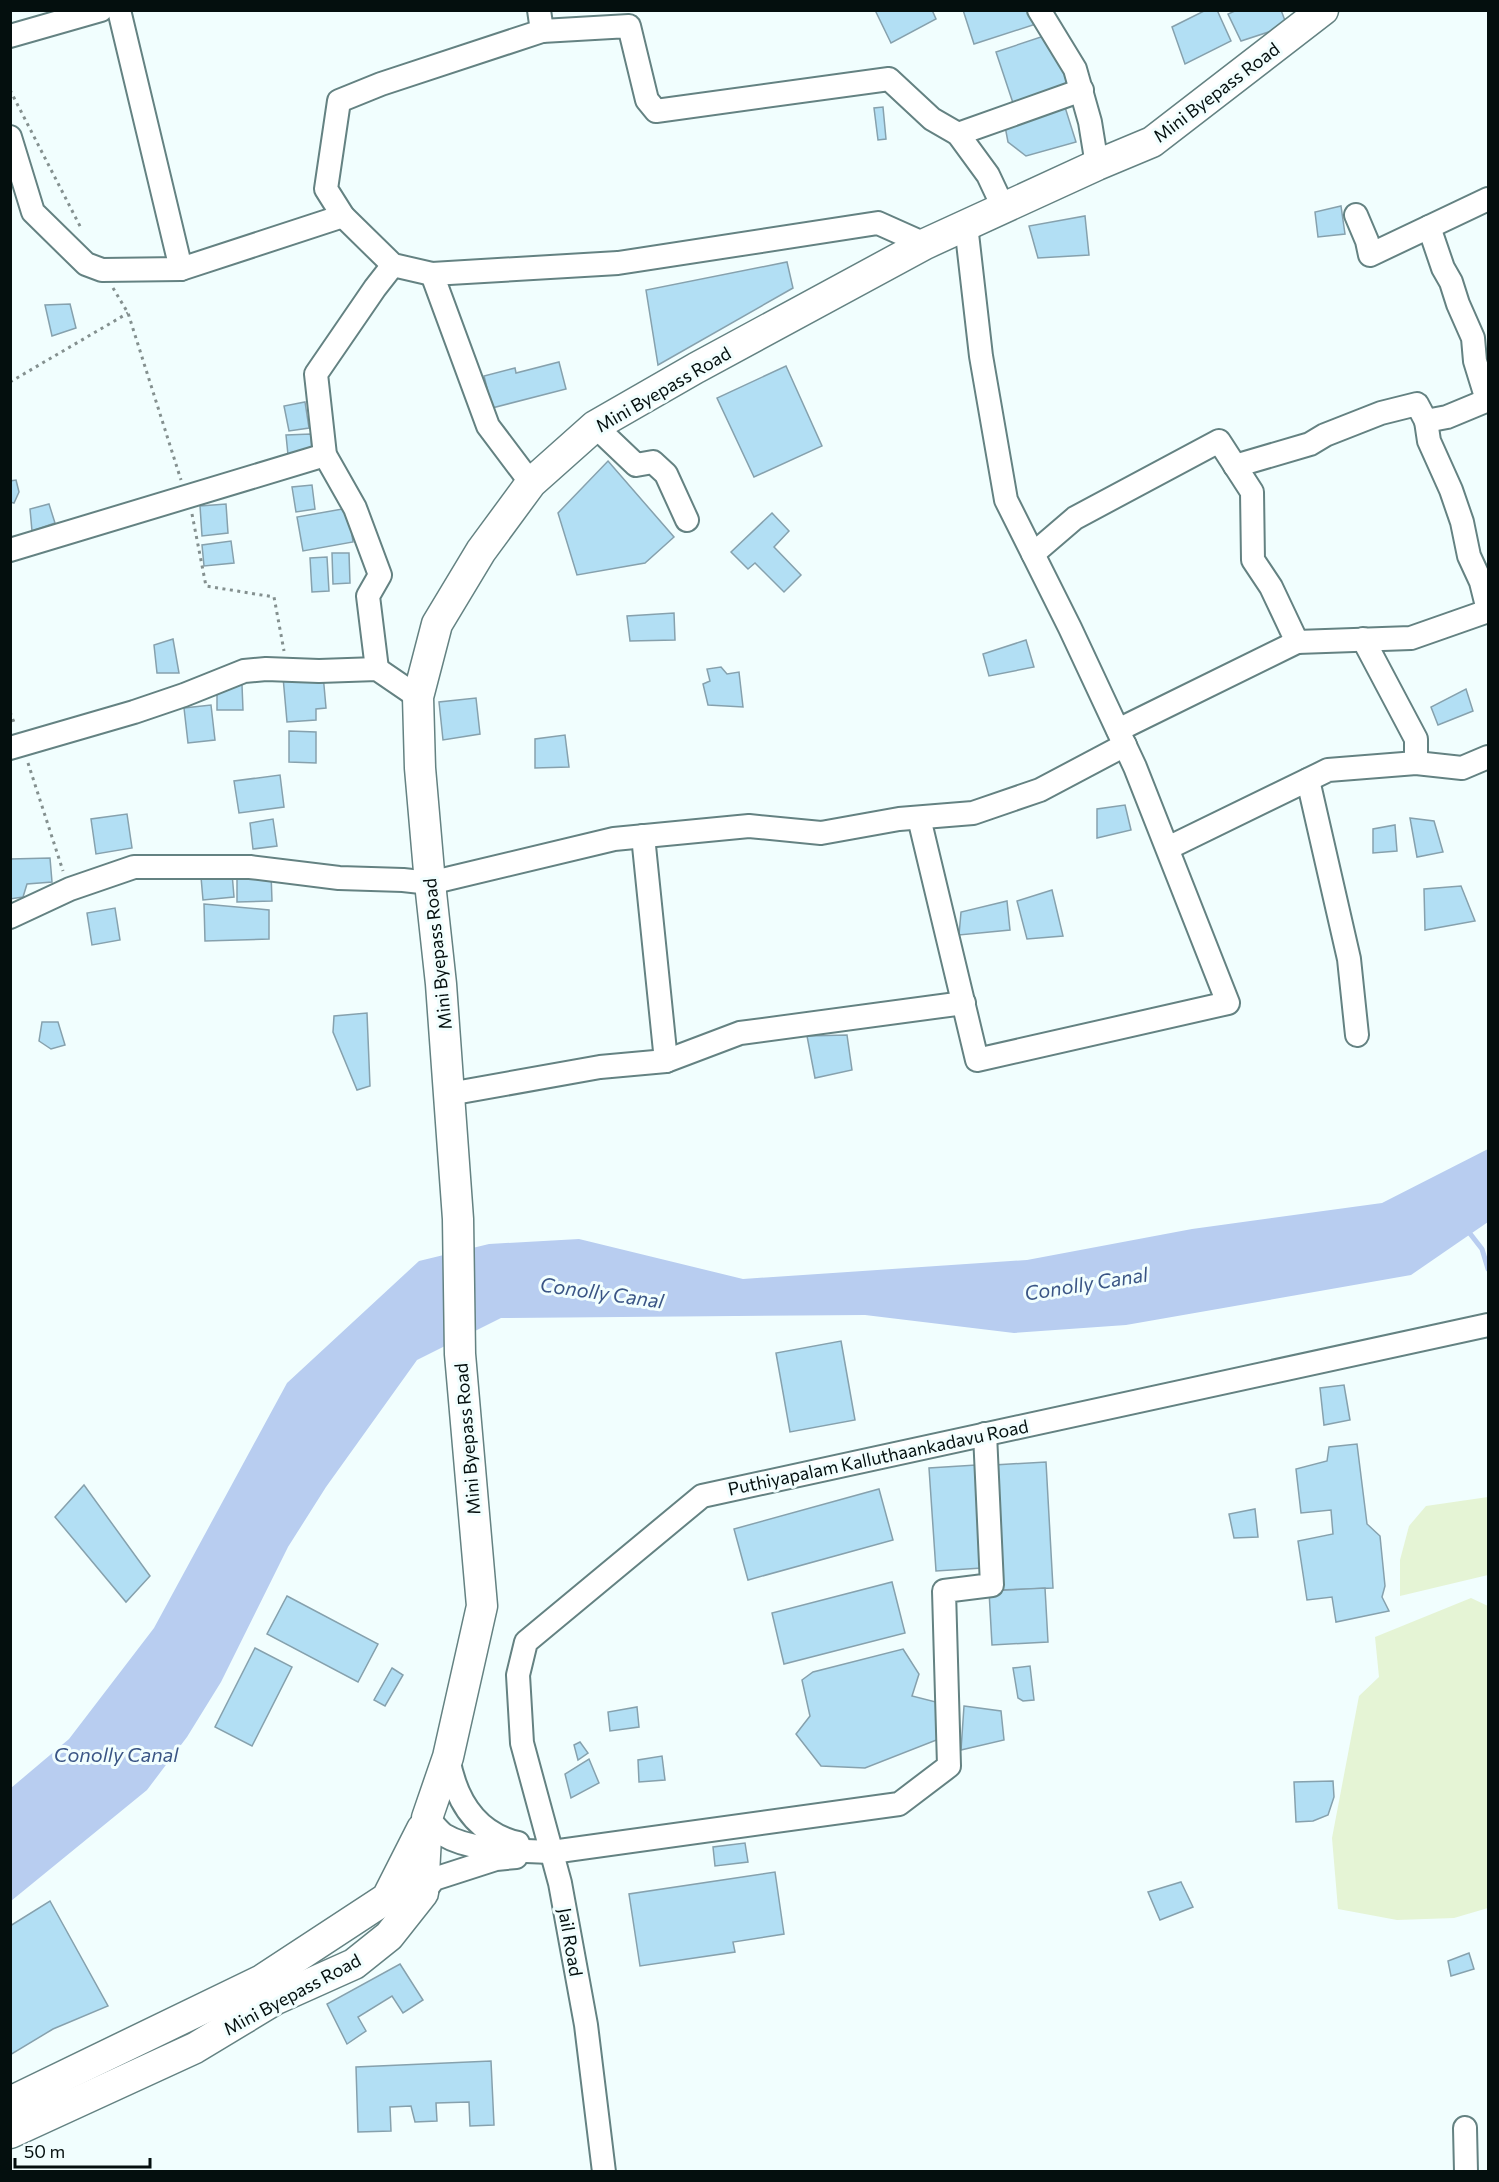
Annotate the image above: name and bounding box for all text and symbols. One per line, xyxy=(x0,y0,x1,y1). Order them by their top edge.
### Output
street label: Mini Byepass Road xyxy=(1149,37,1283,147)
street label: Mini Byepass Road xyxy=(592,341,734,437)
street label: Mini Byepass Road xyxy=(418,877,456,1031)
water label: Conolly Canal xyxy=(1023,1261,1150,1305)
water label: Conolly Canal xyxy=(539,1271,666,1313)
street label: Mini Byepass Road xyxy=(449,1362,485,1516)
street label: Puthiyapalam Kalluthaankadavu Road xyxy=(726,1414,1030,1500)
water label: Conolly Canal xyxy=(54,1742,179,1766)
street label: Jail Road xyxy=(554,1906,588,1978)
street label: Mini Byepass Road xyxy=(220,1949,364,2039)
scale bar xyxy=(15,2131,150,2169)
text: 50 m xyxy=(24,2140,65,2162)

